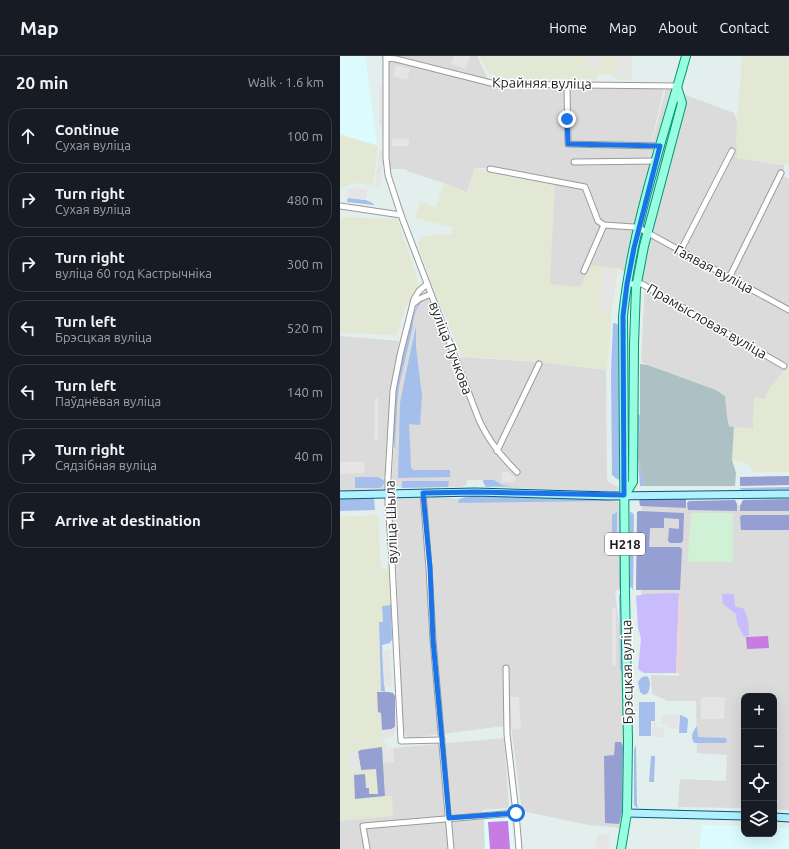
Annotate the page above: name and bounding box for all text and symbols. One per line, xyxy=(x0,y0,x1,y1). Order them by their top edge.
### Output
text: Map xyxy=(20,17,59,39)
text: Home xyxy=(549,20,587,36)
text: Map xyxy=(609,20,637,36)
text: About xyxy=(659,20,698,36)
text: Contact xyxy=(720,20,769,36)
text: 20 min xyxy=(16,73,69,92)
street label: Крайняя вуліца xyxy=(492,74,592,92)
text: Walk · 1.6 km xyxy=(248,75,324,89)
route end xyxy=(558,110,576,128)
text: Continue xyxy=(55,121,119,138)
icon: ahead xyxy=(17,125,39,147)
text: 100 m xyxy=(287,129,323,143)
text: Сухая вуліца xyxy=(55,138,131,152)
text: Turn right xyxy=(55,185,125,202)
icon: right xyxy=(17,189,39,211)
text: 480 m xyxy=(287,193,323,207)
text: Сухая вуліца xyxy=(55,202,131,216)
street label: Гаявая вуліца xyxy=(672,241,756,297)
text: Turn right xyxy=(55,249,125,266)
icon: right xyxy=(17,253,39,275)
text: 300 m xyxy=(287,257,323,271)
text: вуліца 60 год Кастрычніка xyxy=(55,266,212,280)
street label: Прамысловая вуліца xyxy=(644,280,770,362)
street label: вуліца Пучкова xyxy=(426,299,476,397)
text: Turn left xyxy=(55,313,116,330)
icon: left xyxy=(17,317,39,339)
text: 520 m xyxy=(287,321,323,335)
text: Брэсцкая вуліца xyxy=(55,330,152,344)
text: Turn left xyxy=(55,377,116,394)
icon: left xyxy=(17,381,39,403)
text: 140 m xyxy=(287,385,323,399)
text: Паўднёвая вуліца xyxy=(55,394,161,408)
text: Turn right xyxy=(55,441,125,458)
icon: right xyxy=(17,445,39,467)
text: 40 m xyxy=(294,449,323,463)
text: Сядзібная вуліца xyxy=(55,458,157,472)
street label: вуліца Шыла xyxy=(382,480,400,564)
icon: arrive xyxy=(17,509,39,531)
text: Arrive at destination xyxy=(55,512,201,529)
road number: Н218 xyxy=(605,533,645,555)
street label: Брэсцкая вуліца xyxy=(618,620,636,724)
map controls xyxy=(741,693,777,837)
button: + xyxy=(741,693,777,729)
button: − xyxy=(741,729,777,765)
button: locate xyxy=(741,765,777,801)
button: layers xyxy=(741,801,777,837)
route start xyxy=(507,804,525,822)

